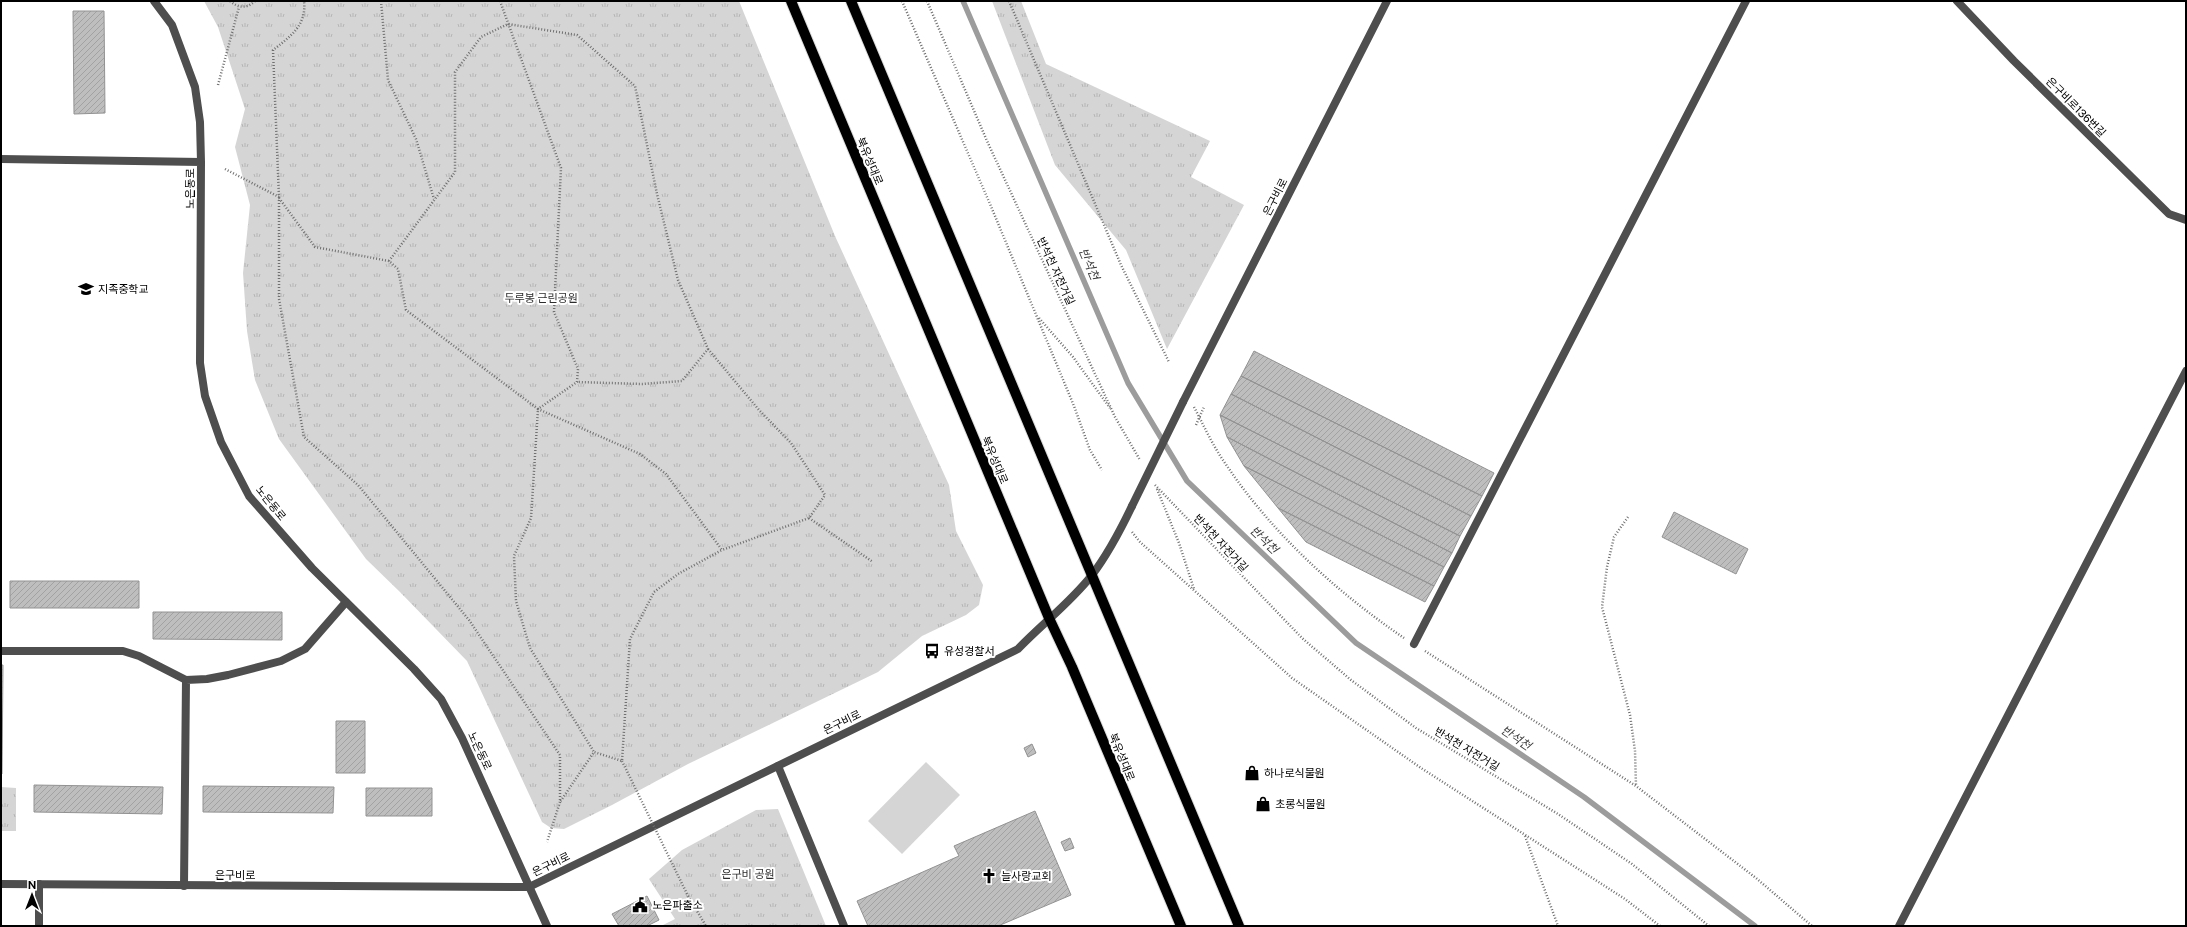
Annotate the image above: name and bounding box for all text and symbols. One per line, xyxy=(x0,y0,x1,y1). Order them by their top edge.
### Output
street label: 은구비로136번길 xyxy=(2044,75,2108,139)
street label: 북유성대로 xyxy=(855,135,885,187)
street label: 노은동로 xyxy=(184,169,196,209)
street label: 은구비로 xyxy=(1260,176,1290,218)
street label: 반석천 자전거길 xyxy=(1035,235,1077,307)
water label: 반석천 xyxy=(1076,246,1103,284)
school or university icon: 지족중학교 xyxy=(77,280,95,298)
place label: 지족중학교 xyxy=(98,283,149,295)
park label: 두루봉 근린공원 xyxy=(504,292,578,304)
street label: 북유성대로 xyxy=(980,434,1010,486)
street label: 노은동로 xyxy=(254,483,288,523)
street label: 반석천 자전거길 xyxy=(1192,512,1250,574)
water label: 반석천 xyxy=(1247,523,1282,558)
bus stop icon: 유성경찰서 xyxy=(923,642,941,660)
place label: 유성경찰서 xyxy=(944,645,995,657)
street label: 은구비로 xyxy=(821,708,863,736)
water label: 반석천 xyxy=(1498,723,1535,754)
street label: 반석천 자전거길 xyxy=(1432,725,1502,773)
street label: 노은동로 xyxy=(466,730,494,772)
street label: 북유성대로 xyxy=(1107,731,1137,783)
shop icon: 하나로식물원 xyxy=(1243,764,1261,782)
place label: 하나로식물원 xyxy=(1264,767,1325,779)
shop icon: 초롱식물원 xyxy=(1254,795,1272,813)
place label: 초롱식물원 xyxy=(1275,798,1326,810)
street label: 은구비로 xyxy=(530,850,572,878)
church icon: 늘사랑교회 xyxy=(980,867,998,885)
park label: 은구비 공원 xyxy=(721,868,775,880)
street label: 은구비로 xyxy=(215,869,255,881)
place label: 늘사랑교회 xyxy=(1001,870,1052,882)
north arrow xyxy=(12,875,52,915)
text: N xyxy=(28,879,36,891)
public building icon: 노은파출소 xyxy=(631,896,649,914)
place label: 노은파출소 xyxy=(652,899,703,911)

